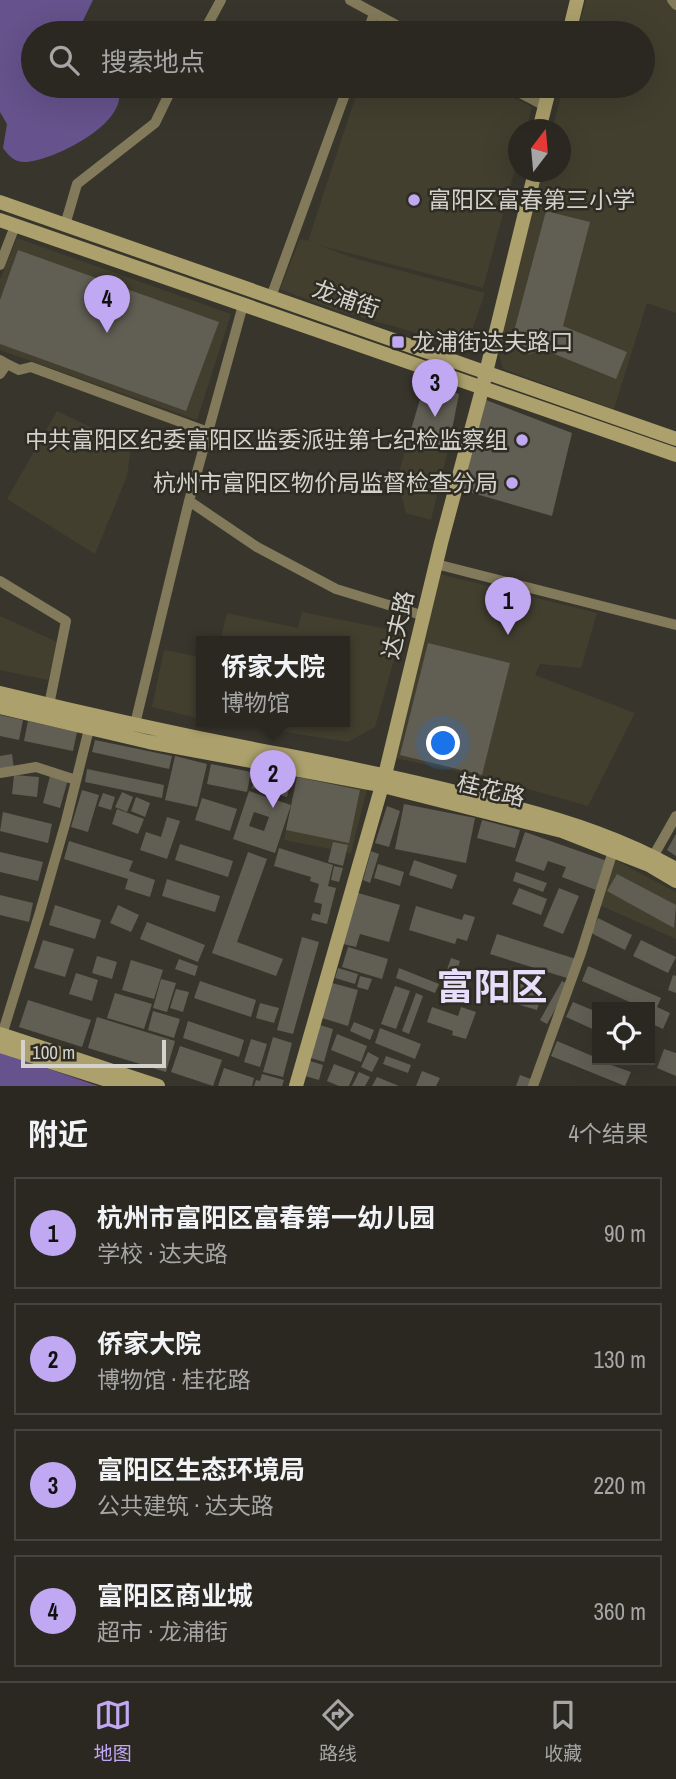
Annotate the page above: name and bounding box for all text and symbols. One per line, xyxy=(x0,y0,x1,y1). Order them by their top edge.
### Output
search box xyxy=(21,21,655,98)
icon: search xyxy=(45,41,83,79)
text: 搜索地点 xyxy=(101,44,205,79)
north arrow xyxy=(508,119,571,182)
place label: 富阳区富春第三小学 xyxy=(428,184,635,215)
marker: 富阳区富春第三小学 xyxy=(406,192,422,208)
street label: 龙浦街 xyxy=(308,273,384,324)
pin: 4 xyxy=(84,275,130,333)
place label: 龙浦街达夫路口 xyxy=(412,326,573,357)
marker: 龙浦街达夫路口 xyxy=(390,334,406,350)
pin: 3 xyxy=(412,359,458,417)
place label: 中共富阳区纪委富阳区监委派驻第七纪检监察组 xyxy=(25,424,508,455)
marker: 中共富阳区纪委富阳区监委派驻第七纪检监察组 xyxy=(514,432,530,448)
place label: 杭州市富阳区物价局监督检查分局 xyxy=(153,467,498,498)
marker: 杭州市富阳区物价局监督检查分局 xyxy=(504,475,520,491)
pin: 1 xyxy=(485,577,531,635)
street label: 达夫路 xyxy=(375,588,420,662)
popup xyxy=(196,636,350,727)
text: 侨家大院 xyxy=(221,649,325,684)
text: 博物馆 xyxy=(221,687,290,718)
your location xyxy=(426,726,460,760)
pin: 2 xyxy=(250,750,296,808)
street label: 桂花路 xyxy=(454,766,528,813)
district label: 富阳区 xyxy=(437,962,548,1012)
map controls xyxy=(592,1002,655,1065)
button: locate xyxy=(592,1002,655,1065)
scale bar xyxy=(21,1037,166,1069)
text: 100 m xyxy=(32,1039,75,1065)
text: 附近 xyxy=(28,1114,88,1154)
text: 4个结果 xyxy=(569,1118,648,1149)
text: 杭州市富阳区富春第一幼儿园 xyxy=(97,1200,435,1235)
text: 1 xyxy=(48,1218,58,1249)
text: 90 m xyxy=(604,1218,646,1249)
text: 学校 · 达夫路 xyxy=(97,1238,228,1269)
text: 侨家大院 xyxy=(97,1326,201,1361)
text: 2 xyxy=(48,1344,58,1375)
text: 130 m xyxy=(594,1344,646,1375)
text: 博物馆 · 桂花路 xyxy=(97,1364,251,1395)
text: 富阳区生态环境局 xyxy=(97,1452,305,1487)
text: 3 xyxy=(48,1470,58,1501)
text: 220 m xyxy=(594,1470,646,1501)
text: 公共建筑 · 达夫路 xyxy=(97,1490,274,1521)
text: 富阳区商业城 xyxy=(97,1578,253,1613)
text: 4 xyxy=(48,1596,58,1627)
text: 360 m xyxy=(594,1596,646,1627)
text: 超市 · 龙浦街 xyxy=(97,1616,228,1647)
tab: 地图 xyxy=(94,1696,132,1766)
tab: 路线 xyxy=(319,1696,357,1766)
tab: 收藏 xyxy=(544,1696,582,1766)

